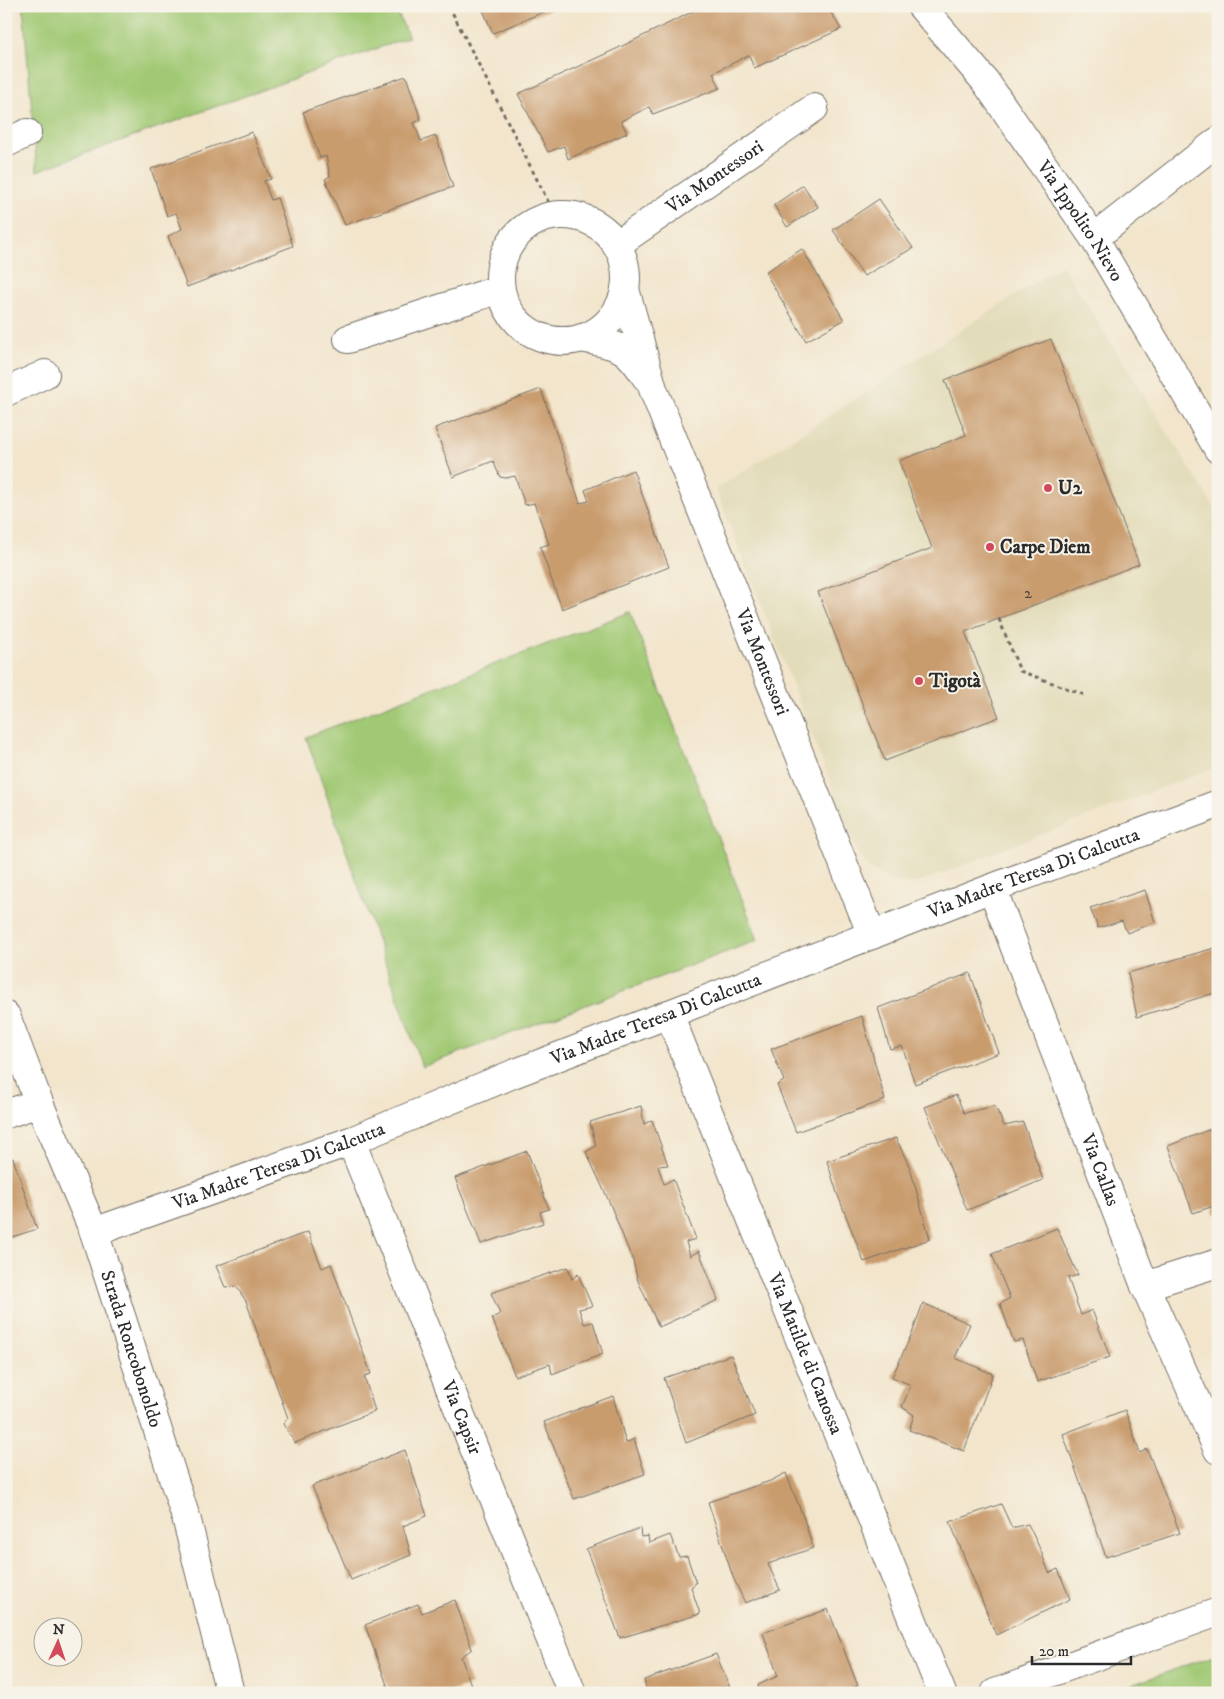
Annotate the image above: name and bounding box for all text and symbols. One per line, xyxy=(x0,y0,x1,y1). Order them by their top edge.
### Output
street label: Via Montessori xyxy=(661,135,768,219)
street label: Via Ippolito Nievo xyxy=(1032,155,1128,286)
place label: U2 xyxy=(1058,477,1083,500)
marker: U2 xyxy=(1042,482,1054,494)
place label: Carpe Diem xyxy=(1000,536,1091,559)
marker: Carpe Diem xyxy=(984,541,996,553)
house number: 2 xyxy=(1024,583,1032,603)
street label: Via Montessori xyxy=(730,604,794,719)
place label: Tigotà xyxy=(928,670,982,693)
marker: Tigotà xyxy=(913,675,925,687)
street label: Via Madre Teresa Di Calcutta xyxy=(924,823,1142,924)
street label: Via Madre Teresa Di Calcutta xyxy=(546,968,764,1070)
street label: Via Madre Teresa Di Calcutta xyxy=(168,1117,388,1215)
street label: Via Callas xyxy=(1076,1130,1125,1209)
street label: Strada Roncobonoldo xyxy=(96,1267,168,1430)
street label: Via Matilde di Canossa xyxy=(762,1269,848,1438)
street label: Via Capsir xyxy=(436,1376,487,1458)
north arrow xyxy=(32,1616,82,1666)
text: N xyxy=(52,1621,65,1639)
scale bar xyxy=(1032,1634,1130,1666)
text: 20 m xyxy=(1039,1642,1069,1661)

